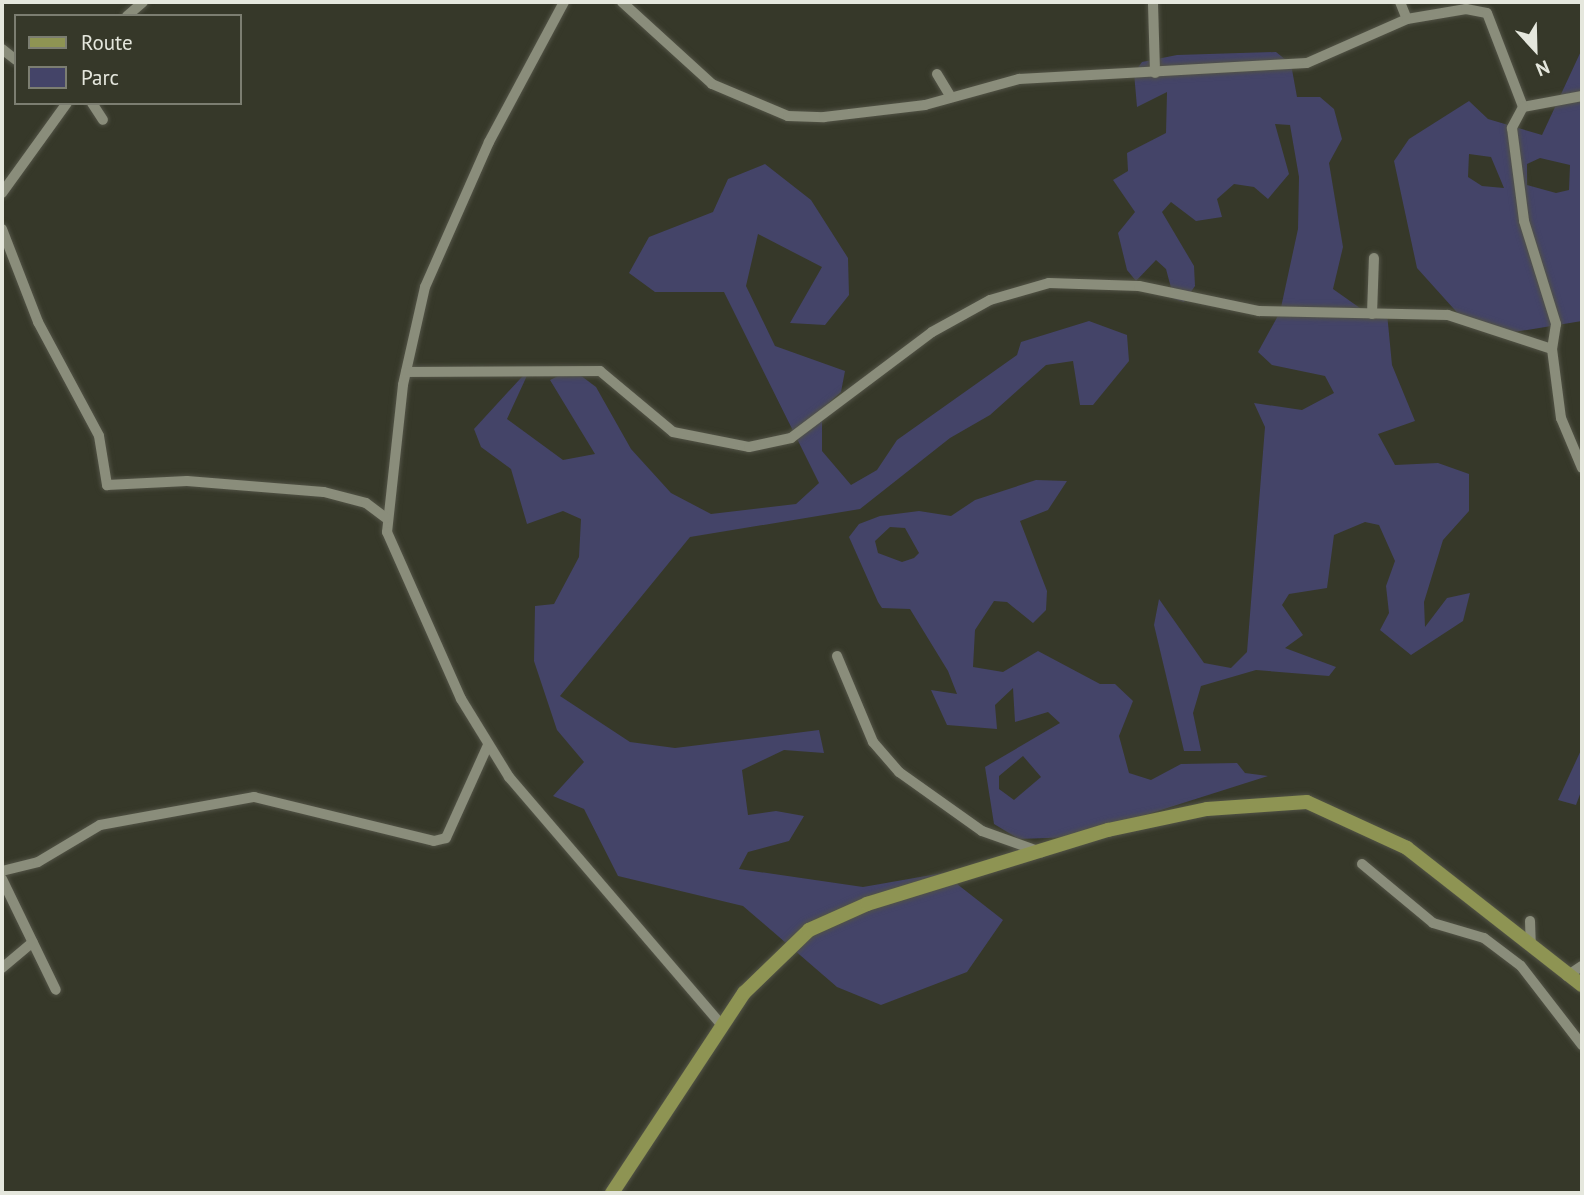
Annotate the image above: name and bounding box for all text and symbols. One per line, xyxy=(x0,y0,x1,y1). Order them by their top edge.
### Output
legend xyxy=(14,14,242,105)
north arrow xyxy=(1500,14,1570,84)
text: Route xyxy=(81,29,133,56)
text: N xyxy=(1533,55,1553,82)
text: Parc xyxy=(81,64,119,91)

